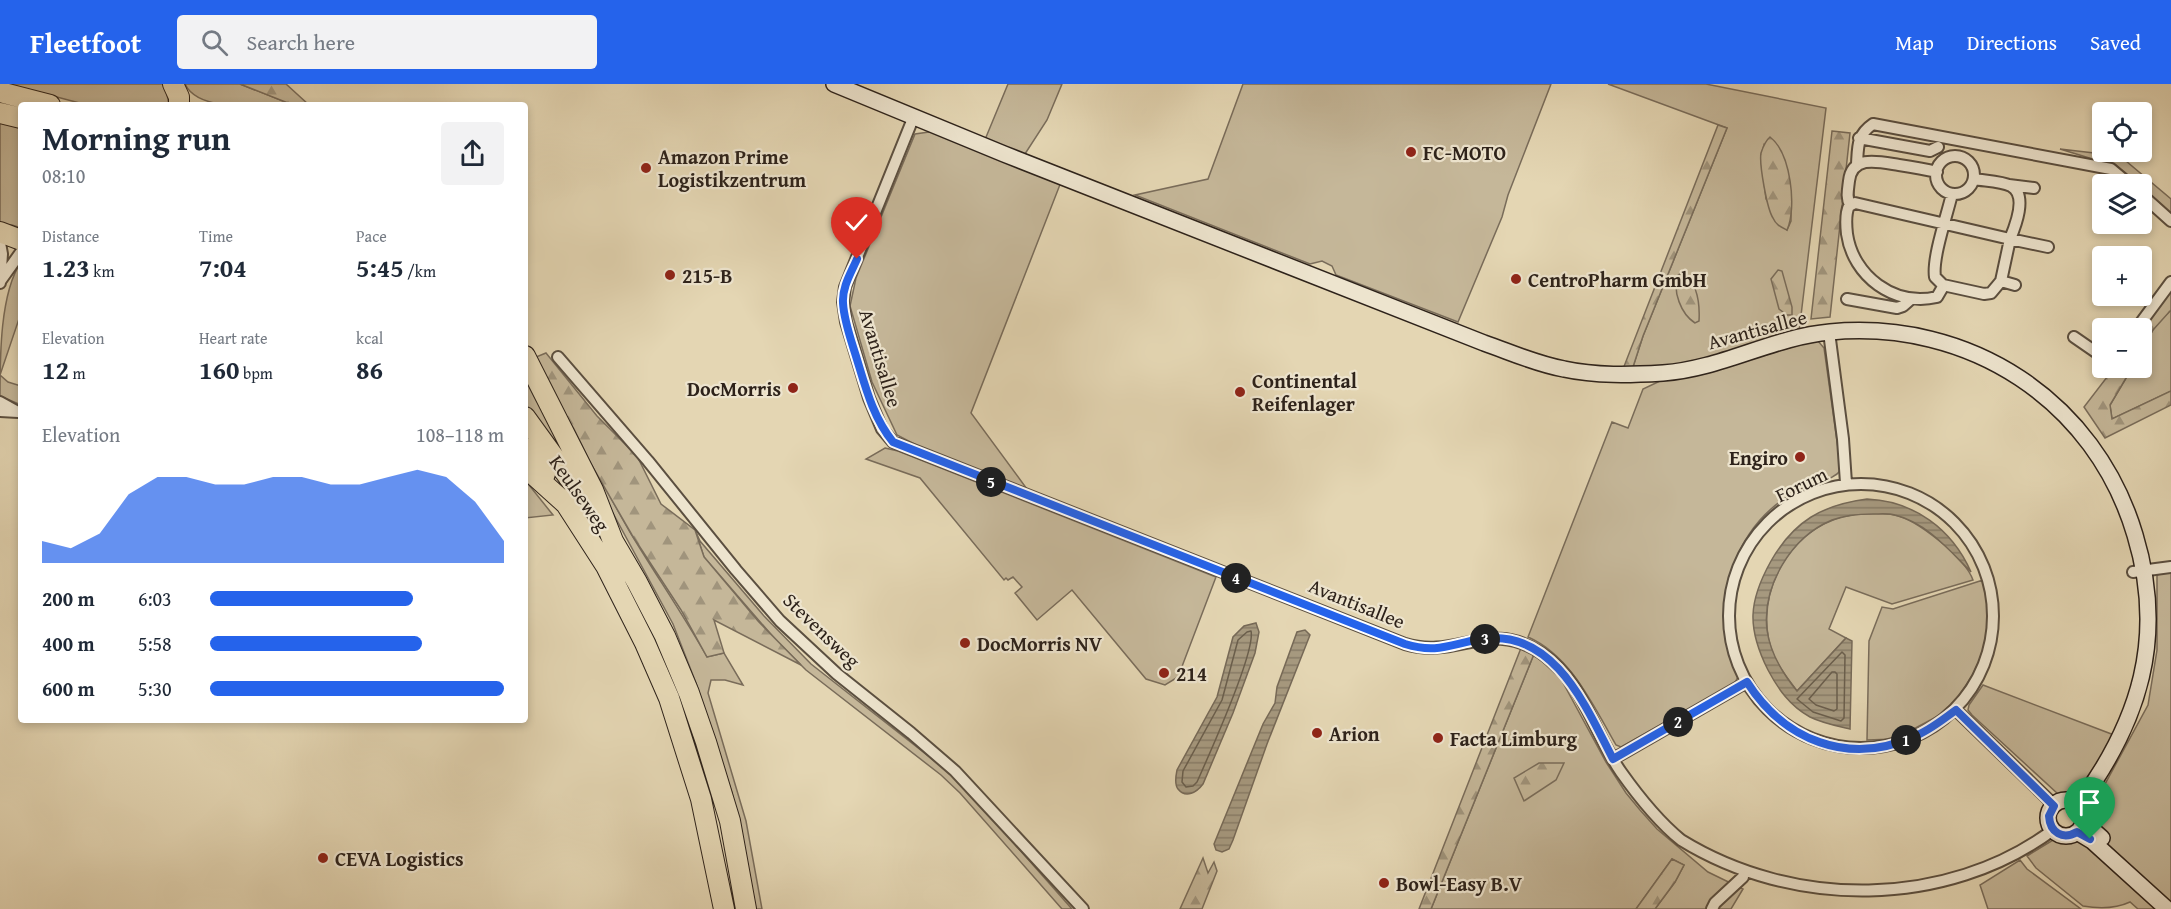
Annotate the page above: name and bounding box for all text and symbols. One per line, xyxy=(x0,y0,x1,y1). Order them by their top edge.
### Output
search box xyxy=(177,15,597,69)
text: Fleetfoot xyxy=(30,22,141,63)
icon: search xyxy=(198,26,231,59)
text: Search here xyxy=(246,26,355,58)
text: Map xyxy=(1895,27,1934,58)
text: Directions xyxy=(1967,27,2057,58)
text: Saved xyxy=(2090,27,2141,58)
map controls xyxy=(2092,102,2152,378)
button: locate xyxy=(2092,102,2152,162)
text: Morning run xyxy=(42,114,231,162)
button: share xyxy=(441,122,504,185)
place label: FC-MOTO xyxy=(1423,138,1506,167)
place label: Amazon Prime Logistikzentrum xyxy=(658,142,806,194)
marker: FC-MOTO xyxy=(1404,145,1418,159)
text: 08:10 xyxy=(42,161,85,190)
marker: Amazon Prime Logistikzentrum xyxy=(639,161,653,175)
button: layers xyxy=(2092,174,2152,234)
pin xyxy=(831,197,882,259)
icon: check xyxy=(840,206,873,239)
text: Distance xyxy=(42,224,99,248)
text: Time xyxy=(199,224,233,248)
text: Pace xyxy=(356,224,387,248)
button: + xyxy=(2092,246,2152,306)
text: 1.23 xyxy=(42,248,90,287)
text: 7:04 xyxy=(199,248,247,287)
text: 5:45 xyxy=(356,248,404,287)
text: km xyxy=(90,259,114,283)
text: /km xyxy=(404,259,436,283)
place label: 215-B xyxy=(682,261,733,290)
place label: CentroPharm GmbH xyxy=(1528,265,1707,294)
marker: 215-B xyxy=(663,268,677,282)
marker: CentroPharm GmbH xyxy=(1509,272,1523,286)
street label: Avantisallee xyxy=(1704,302,1810,356)
street label: Avantisallee xyxy=(852,305,910,411)
button: − xyxy=(2092,318,2152,378)
text: Elevation xyxy=(42,326,105,350)
text: Heart rate xyxy=(199,326,268,350)
text: kcal xyxy=(356,326,383,350)
text: 12 xyxy=(42,350,69,389)
text: 160 xyxy=(199,350,239,389)
text: 86 xyxy=(356,350,383,389)
text: m xyxy=(69,361,86,385)
text: bpm xyxy=(239,361,273,385)
place label: Continental Reifenlager xyxy=(1252,366,1357,418)
place label: DocMorris xyxy=(687,374,781,403)
marker: DocMorris xyxy=(786,381,800,395)
marker: Continental Reifenlager xyxy=(1233,385,1247,399)
text: Elevation xyxy=(42,420,120,449)
text: 108–118 m xyxy=(416,420,504,449)
place label: Engiro xyxy=(1729,443,1788,472)
street label: Keulseweg xyxy=(543,449,617,537)
marker: Engiro xyxy=(1793,450,1807,464)
street label: Forum xyxy=(1770,459,1832,509)
pin: 5 xyxy=(976,467,1006,497)
text: 5 xyxy=(987,470,995,494)
pin: 4 xyxy=(1221,563,1251,593)
text: 4 xyxy=(1232,566,1240,590)
street label: Avantisallee xyxy=(1305,571,1409,635)
text: 200 m xyxy=(42,584,95,613)
text: 6:03 xyxy=(138,584,172,613)
street label: Stevensweg xyxy=(777,586,867,674)
pin: 3 xyxy=(1470,624,1500,654)
text: 3 xyxy=(1481,627,1489,651)
text: 400 m xyxy=(42,629,95,658)
text: 5:58 xyxy=(138,629,172,658)
place label: DocMorris NV xyxy=(977,629,1103,658)
marker: DocMorris NV xyxy=(958,636,972,650)
place label: 214 xyxy=(1176,659,1207,688)
marker: 214 xyxy=(1157,666,1171,680)
text: 600 m xyxy=(42,674,95,703)
text: 5:30 xyxy=(138,674,172,703)
pin: 2 xyxy=(1663,707,1693,737)
text: 2 xyxy=(1674,710,1682,734)
place label: Arion xyxy=(1329,719,1380,748)
place label: Facta Limburg xyxy=(1450,724,1578,753)
pin: 1 xyxy=(1891,725,1921,755)
marker: Arion xyxy=(1310,726,1324,740)
text: 1 xyxy=(1902,728,1910,752)
marker: Facta Limburg xyxy=(1431,731,1445,745)
pin xyxy=(2064,777,2115,839)
icon: arrive xyxy=(2073,786,2106,819)
place label: CEVA Logistics xyxy=(335,844,464,873)
marker: CEVA Logistics xyxy=(316,851,330,865)
place label: Bowl-Easy B.V xyxy=(1396,869,1523,898)
marker: Bowl-Easy B.V xyxy=(1377,876,1391,890)

